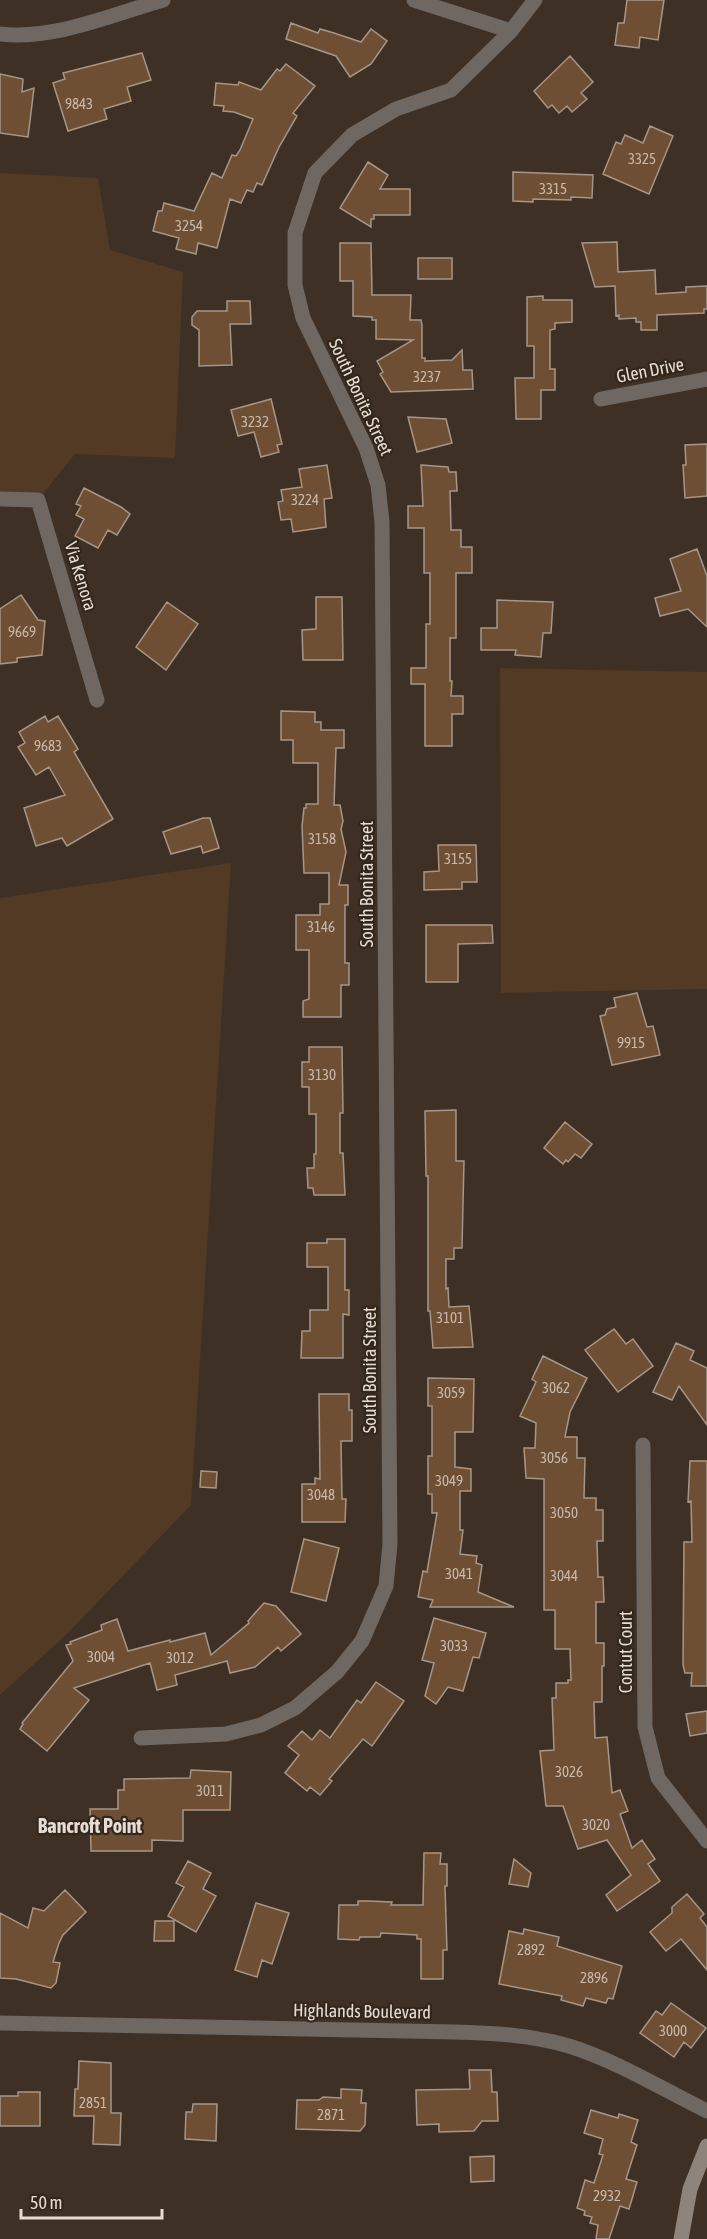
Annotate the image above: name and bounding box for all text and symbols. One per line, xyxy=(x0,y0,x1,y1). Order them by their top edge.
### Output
house number: 9843 xyxy=(65,95,93,112)
house number: 3325 xyxy=(628,150,656,167)
house number: 3315 xyxy=(539,180,567,197)
house number: 3254 xyxy=(175,217,203,234)
street label: South Bonita Street xyxy=(325,335,397,459)
street label: Glen Drive xyxy=(614,353,686,387)
house number: 3237 xyxy=(413,368,441,385)
house number: 3232 xyxy=(241,413,269,430)
house number: 3224 xyxy=(291,491,319,508)
street label: Via Kenora xyxy=(61,539,101,613)
house number: 9669 xyxy=(8,623,36,640)
house number: 9683 xyxy=(34,737,62,754)
street label: South Bonita Street xyxy=(356,821,377,947)
house number: 3158 xyxy=(308,830,336,847)
house number: 3155 xyxy=(444,850,472,867)
house number: 3146 xyxy=(307,918,335,935)
house number: 9915 xyxy=(617,1034,645,1051)
house number: 3130 xyxy=(308,1066,336,1083)
street label: South Bonita Street xyxy=(359,1307,380,1433)
house number: 3101 xyxy=(436,1309,464,1326)
house number: 3062 xyxy=(542,1379,570,1396)
house number: 3059 xyxy=(437,1384,465,1401)
house number: 3056 xyxy=(540,1449,568,1466)
house number: 3049 xyxy=(435,1472,463,1489)
house number: 3048 xyxy=(307,1486,335,1503)
house number: 3050 xyxy=(550,1504,578,1521)
house number: 3041 xyxy=(445,1565,473,1582)
house number: 3044 xyxy=(550,1567,578,1584)
street label: Contut Court xyxy=(615,1611,636,1693)
house number: 3033 xyxy=(440,1637,468,1654)
house number: 3004 xyxy=(87,1648,115,1665)
house number: 3012 xyxy=(166,1649,194,1666)
house number: 3026 xyxy=(555,1763,583,1780)
house number: 3011 xyxy=(196,1782,224,1799)
district label: Bancroft Point xyxy=(38,1814,142,1837)
house number: 3020 xyxy=(582,1816,610,1833)
house number: 2892 xyxy=(517,1941,545,1958)
house number: 2896 xyxy=(580,1969,608,1986)
street label: Highlands Boulevard xyxy=(293,1999,431,2023)
house number: 3000 xyxy=(659,2022,687,2039)
house number: 2851 xyxy=(79,2094,107,2111)
house number: 2871 xyxy=(317,2106,345,2123)
scale bar xyxy=(21,2182,162,2220)
house number: 2932 xyxy=(593,2187,621,2204)
text: 50 m xyxy=(30,2192,62,2213)

